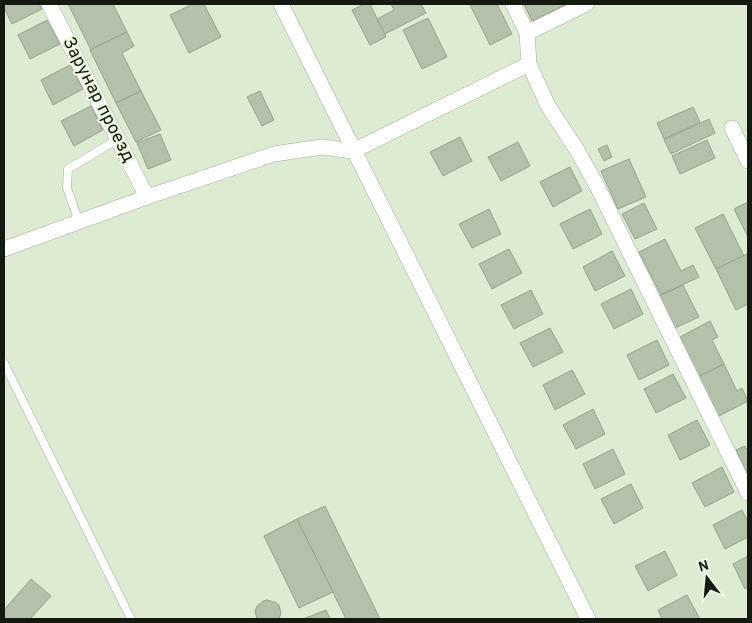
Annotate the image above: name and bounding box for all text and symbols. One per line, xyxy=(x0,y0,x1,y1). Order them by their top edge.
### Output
street label: Зарунар проезд xyxy=(56,33,140,167)
north arrow xyxy=(682,553,732,603)
text: N xyxy=(697,557,711,577)

